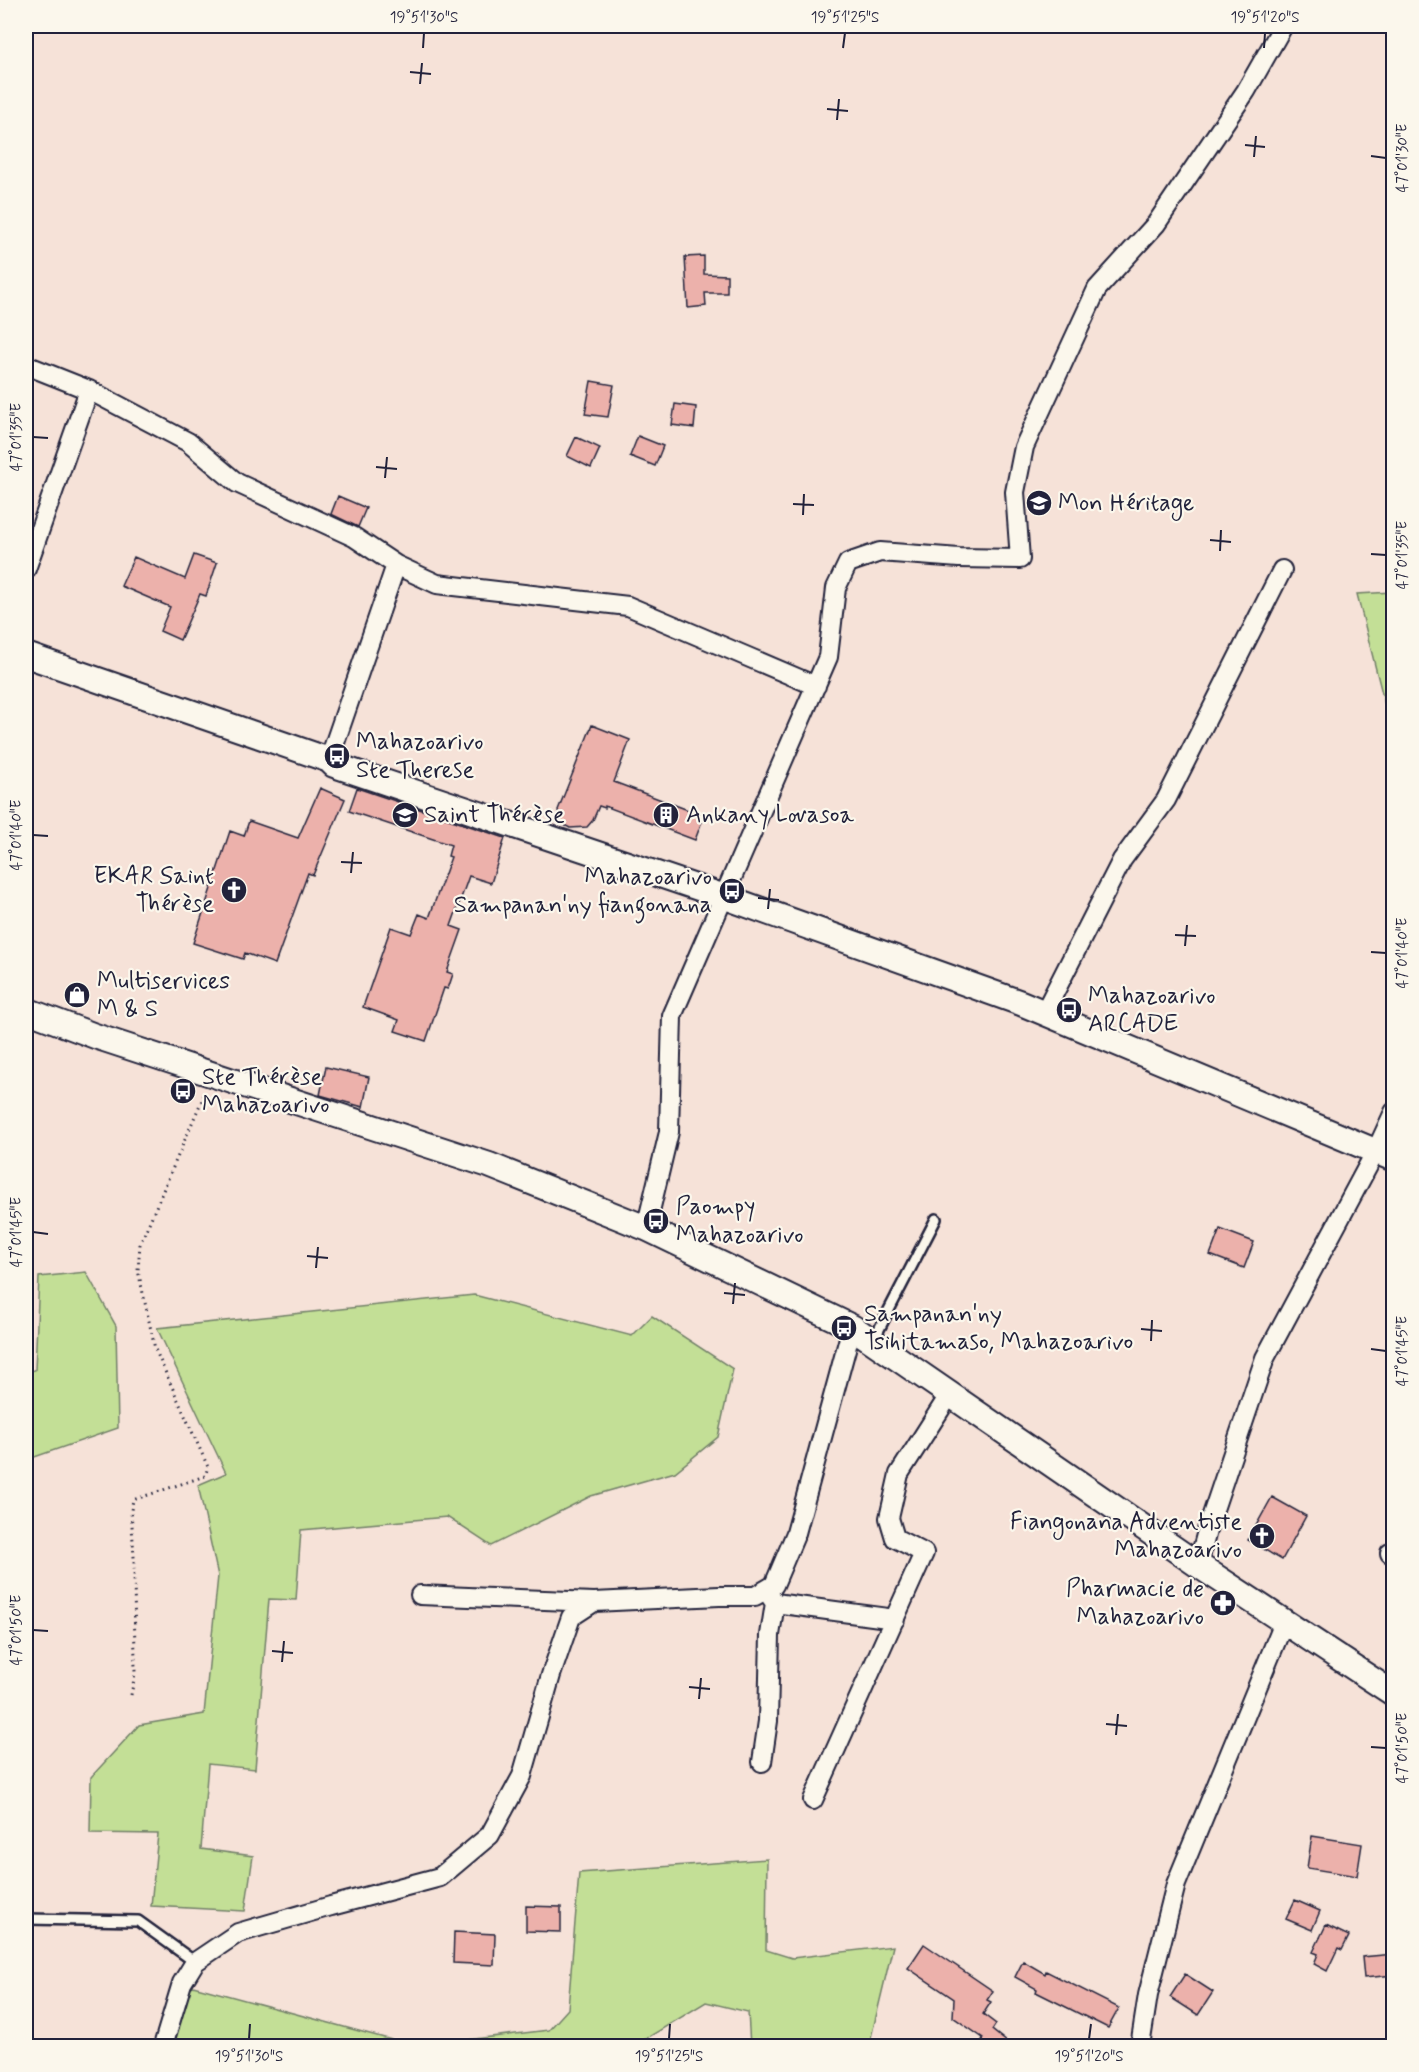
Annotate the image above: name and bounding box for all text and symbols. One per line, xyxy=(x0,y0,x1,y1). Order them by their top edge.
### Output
text: 19°51'30"S xyxy=(390,8,458,28)
text: 19°51'25"S xyxy=(811,8,879,28)
text: 19°51'20"S xyxy=(1230,8,1300,28)
text: 47°01'30"E xyxy=(1393,123,1413,192)
text: 47°01'35"E xyxy=(7,403,27,471)
school or university icon: Mon Héritage xyxy=(1024,488,1054,518)
place label: Mon Héritage xyxy=(1058,488,1194,521)
text: 47°01'35"E xyxy=(1393,521,1413,589)
place label: Mahazoarivo Ste Therese xyxy=(356,727,484,786)
bus stop icon: Mahazoarivo Ste Therese xyxy=(322,741,352,771)
text: 47°01'40"E xyxy=(7,799,27,870)
school or university icon: Saint Thérèse xyxy=(390,800,420,830)
place label: Saint Thérèse xyxy=(424,800,565,831)
building icon: Ankany Lovasoa xyxy=(651,800,681,830)
place label: Ankany Lovasoa xyxy=(686,800,855,831)
place label: EKAR Saint Thérèse xyxy=(94,861,214,920)
place label: Mahazoarivo Sampanan'ny fiangonana xyxy=(454,862,712,924)
church icon: EKAR Saint Thérèse xyxy=(219,875,249,905)
bus stop icon: Mahazoarivo Sampanan'ny fiangonana xyxy=(717,876,747,906)
text: 47°01'40"E xyxy=(1393,917,1413,988)
place label: Multiservices M & S xyxy=(97,966,230,1025)
shop icon: Multiservices M & S xyxy=(62,980,92,1010)
place label: Mahazoarivo ARCADE xyxy=(1088,981,1216,1040)
bus stop icon: Mahazoarivo ARCADE xyxy=(1054,995,1084,1025)
place label: Ste Thérèse Mahazoarivo xyxy=(202,1062,330,1121)
bus stop icon: Ste Thérèse Mahazoarivo xyxy=(168,1076,198,1106)
place label: Paompy Mahazoarivo xyxy=(676,1192,804,1251)
text: 47°01'45"E xyxy=(7,1197,27,1267)
bus stop icon: Paompy Mahazoarivo xyxy=(641,1206,671,1236)
place label: Sampanan'ny Tsihitamaso, Mahazoarivo xyxy=(864,1299,1133,1358)
bus stop icon: Sampanan'ny Tsihitamaso, Mahazoarivo xyxy=(829,1313,859,1343)
text: 47°01'45"E xyxy=(1393,1316,1413,1386)
place label: Fiangonana Adventiste Mahazoarivo xyxy=(1010,1507,1242,1566)
church icon: Fiangonana Adventiste Mahazoarivo xyxy=(1247,1521,1277,1551)
place label: Pharmacie de Mahazoarivo xyxy=(1066,1574,1204,1633)
pharmacy icon: Pharmacie de Mahazoarivo xyxy=(1208,1588,1238,1618)
text: 47°01'50"E xyxy=(7,1594,27,1666)
text: 47°01'50"E xyxy=(1393,1712,1413,1784)
text: 19°51'30"S xyxy=(215,2047,283,2067)
text: 19°51'25"S xyxy=(635,2047,703,2067)
text: 19°51'20"S xyxy=(1054,2047,1124,2067)

